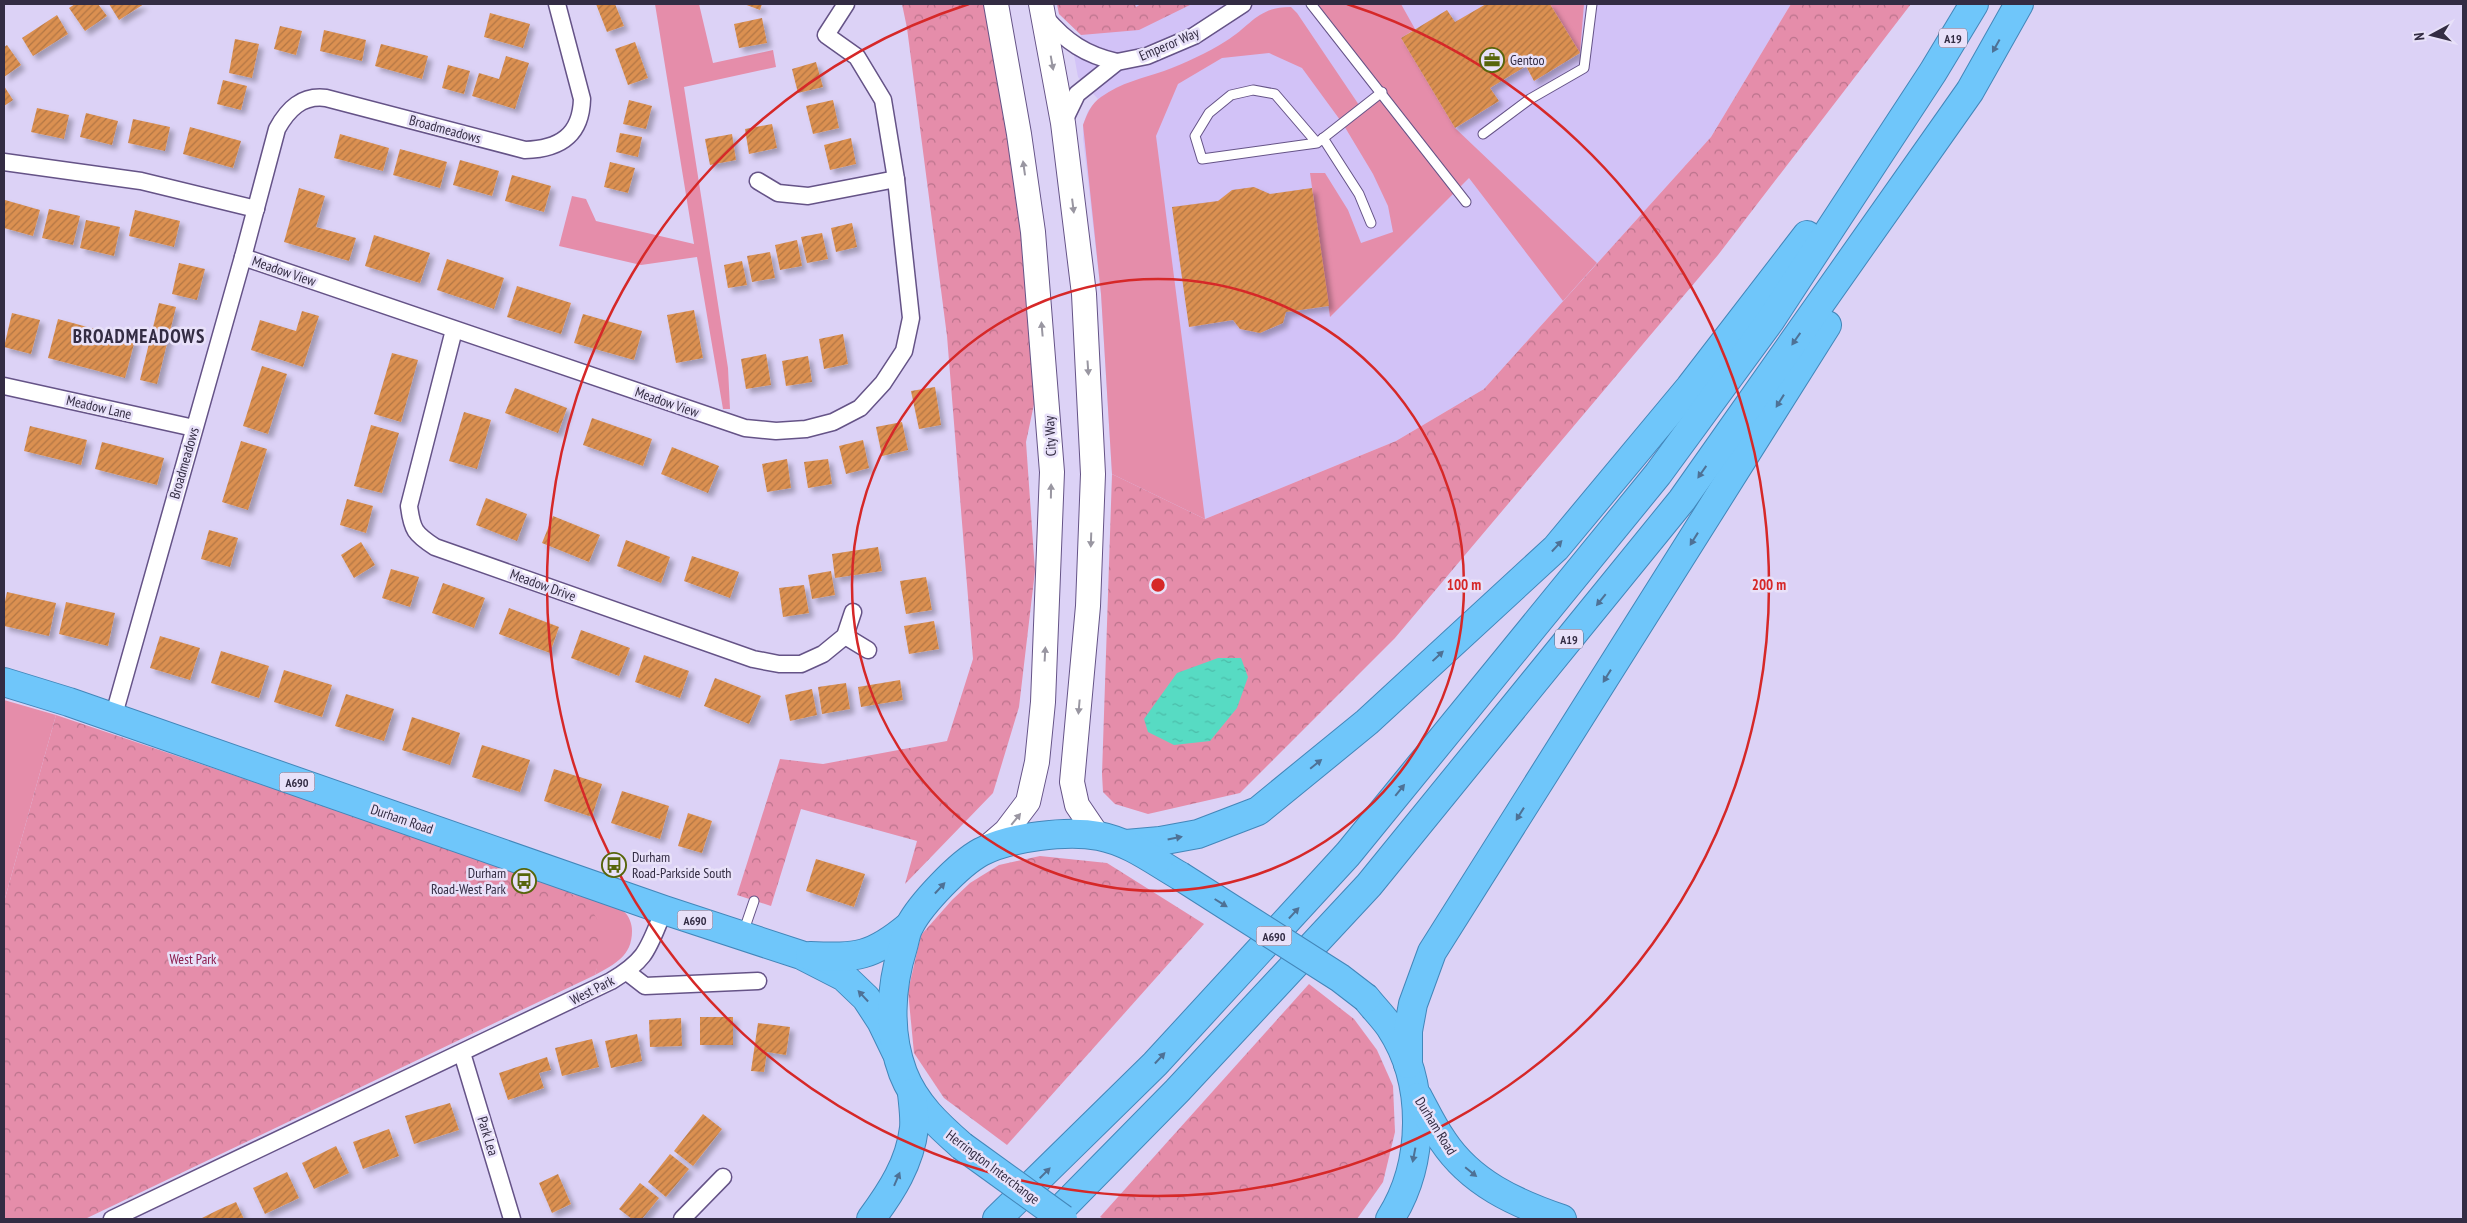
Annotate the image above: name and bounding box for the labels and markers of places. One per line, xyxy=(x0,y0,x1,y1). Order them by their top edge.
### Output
office icon: Gentoo xyxy=(1479,47,1505,73)
place label: Gentoo xyxy=(1510,51,1545,69)
centre of rings xyxy=(1149,576,1167,594)
place label: Durham Road-Parkside South xyxy=(632,848,731,882)
bus stop icon: Durham Road-Parkside South xyxy=(601,852,627,878)
place label: Durham Road-West Park xyxy=(431,864,507,898)
bus stop icon: Durham Road-West Park xyxy=(511,868,537,894)

